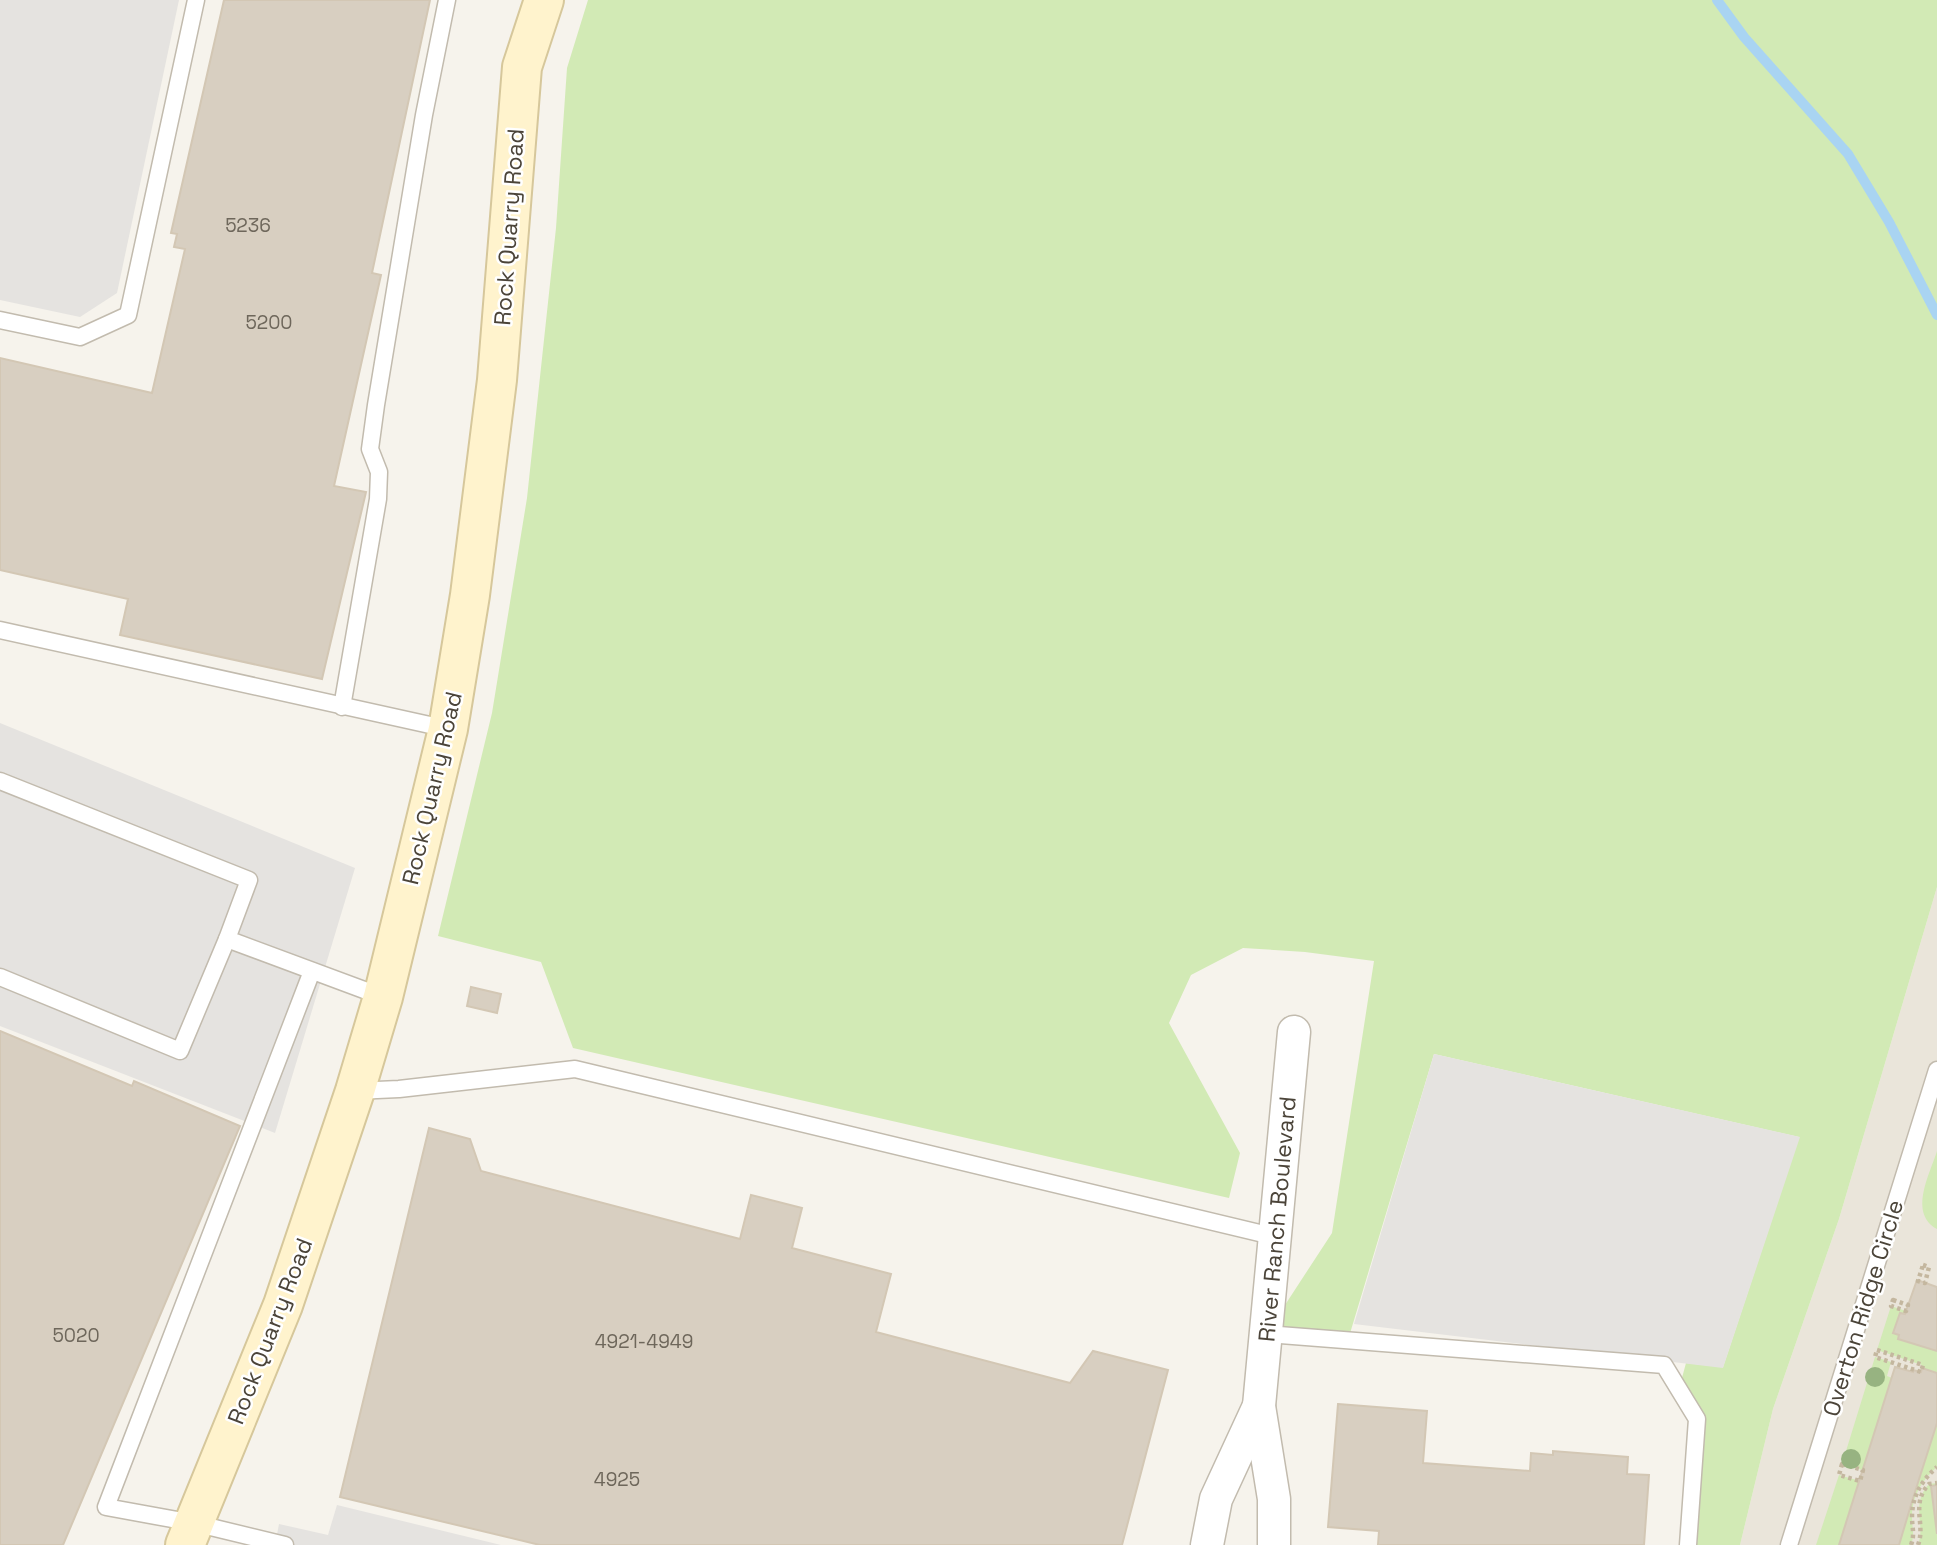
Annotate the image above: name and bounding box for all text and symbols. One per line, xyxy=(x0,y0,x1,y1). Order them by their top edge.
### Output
street label: Rock Quarry Road xyxy=(487,128,531,326)
house number: 5236 xyxy=(225,213,271,238)
house number: 5200 xyxy=(245,310,293,335)
street label: Rock Quarry Road xyxy=(395,689,469,887)
street label: River Ranch Boulevard xyxy=(1251,1095,1303,1343)
street label: Overton Ridge Circle xyxy=(1816,1196,1910,1420)
street label: Rock Quarry Road xyxy=(221,1234,319,1428)
house number: 5020 xyxy=(52,1323,100,1348)
house number: 4921-4949 xyxy=(595,1329,693,1354)
house number: 4925 xyxy=(594,1467,640,1492)

